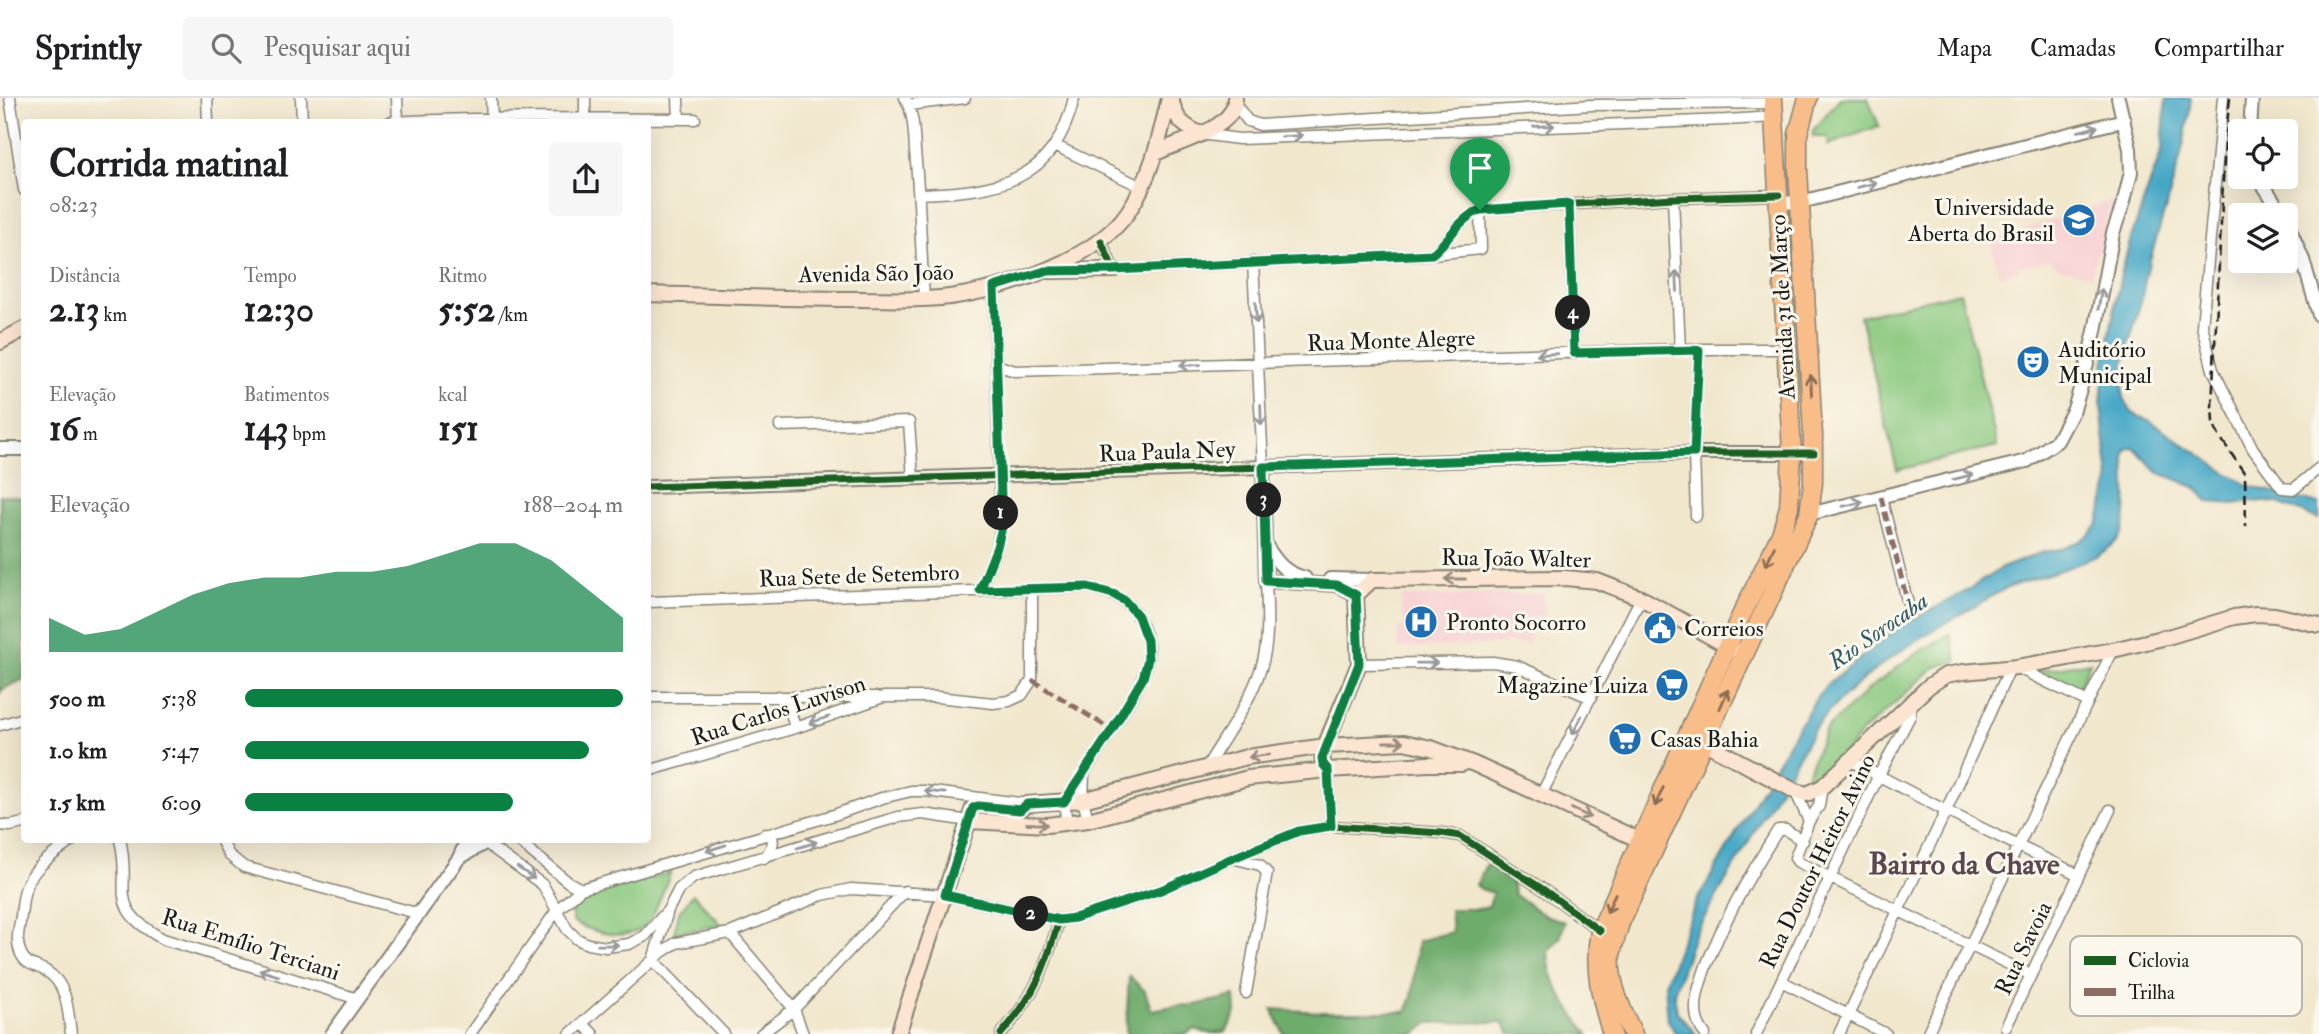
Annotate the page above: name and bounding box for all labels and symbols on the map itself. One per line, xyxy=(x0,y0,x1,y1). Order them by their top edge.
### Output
one-way arrow xyxy=(1532,120,1555,133)
one-way arrow xyxy=(2076,122,2099,135)
one-way arrow xyxy=(1280,130,1303,143)
pin xyxy=(1450,138,1510,210)
one-way arrow xyxy=(1855,178,1878,191)
place label: Universidade Aberta do Brasil xyxy=(1907,193,2054,248)
school or university icon: Universidade Aberta do Brasil xyxy=(2060,201,2098,239)
street label: Avenida 31 de Março xyxy=(1763,214,1802,401)
street label: Avenida São João xyxy=(797,258,954,289)
one-way arrow xyxy=(1670,270,1683,293)
one-way arrow xyxy=(2094,288,2108,311)
pin: 4 xyxy=(1556,296,1590,330)
one-way arrow xyxy=(1249,301,1262,324)
street label: Rua Monte Alegre xyxy=(1306,323,1476,358)
place label: Auditório Municipal xyxy=(2057,335,2152,391)
theatre icon: Auditório Municipal xyxy=(2014,343,2052,381)
one-way arrow xyxy=(1536,347,1559,360)
one-way arrow xyxy=(1179,358,1202,372)
one-way arrow xyxy=(1804,374,1817,397)
one-way arrow xyxy=(1254,403,1267,426)
street label: Rua Paula Ney xyxy=(1098,435,1237,468)
one-way arrow xyxy=(1951,470,1973,483)
pin: 3 xyxy=(1246,482,1282,518)
pin: 1 xyxy=(984,496,1018,530)
one-way arrow xyxy=(1841,496,1864,510)
street label: Rua João Walter xyxy=(1441,543,1592,574)
one-way arrow xyxy=(1763,545,1776,566)
street label: Rua Sete de Setembro xyxy=(758,558,960,593)
one-way arrow xyxy=(1443,572,1466,586)
water label: Rio Sorocaba xyxy=(1821,586,1934,678)
hospital icon: Pronto Socorro xyxy=(1402,603,1440,641)
place label: Pronto Socorro xyxy=(1446,608,1586,637)
public building icon: Correios xyxy=(1641,609,1679,647)
place label: Correios xyxy=(1684,614,1764,643)
one-way arrow xyxy=(1416,656,1439,670)
supermarket icon: Magazine Luiza xyxy=(1653,666,1691,704)
street label: Rua Carlos Luvison xyxy=(687,669,869,752)
place label: Magazine Luiza xyxy=(1497,671,1649,700)
one-way arrow xyxy=(1718,688,1731,710)
one-way arrow xyxy=(1569,714,1583,734)
one-way arrow xyxy=(809,715,831,727)
supermarket icon: Casas Bahia xyxy=(1606,720,1644,758)
place label: Casas Bahia xyxy=(1650,725,1759,754)
one-way arrow xyxy=(1383,735,1406,749)
one-way arrow xyxy=(1248,749,1271,762)
street label: Rua Doutor Heitor Avino xyxy=(1753,749,1882,973)
one-way arrow xyxy=(924,786,947,799)
one-way arrow xyxy=(1652,786,1665,807)
one-way arrow xyxy=(1570,808,1591,821)
one-way arrow xyxy=(1025,818,1048,831)
one-way arrow xyxy=(796,837,818,850)
one-way arrow xyxy=(705,843,727,856)
district label: Bairro da Chave xyxy=(1868,846,2060,883)
one-way arrow xyxy=(516,866,535,881)
one-way arrow xyxy=(1604,892,1617,913)
pin: 2 xyxy=(1014,896,1048,932)
street label: Rua Savoia xyxy=(1988,896,2059,1000)
street label: Rua Emílio Terciani xyxy=(158,902,344,987)
legend xyxy=(2070,936,2302,1016)
one-way arrow xyxy=(596,938,619,952)
text: Ciclovia xyxy=(2128,949,2189,973)
one-way arrow xyxy=(258,966,280,979)
text: Trilha xyxy=(2128,981,2175,1005)

